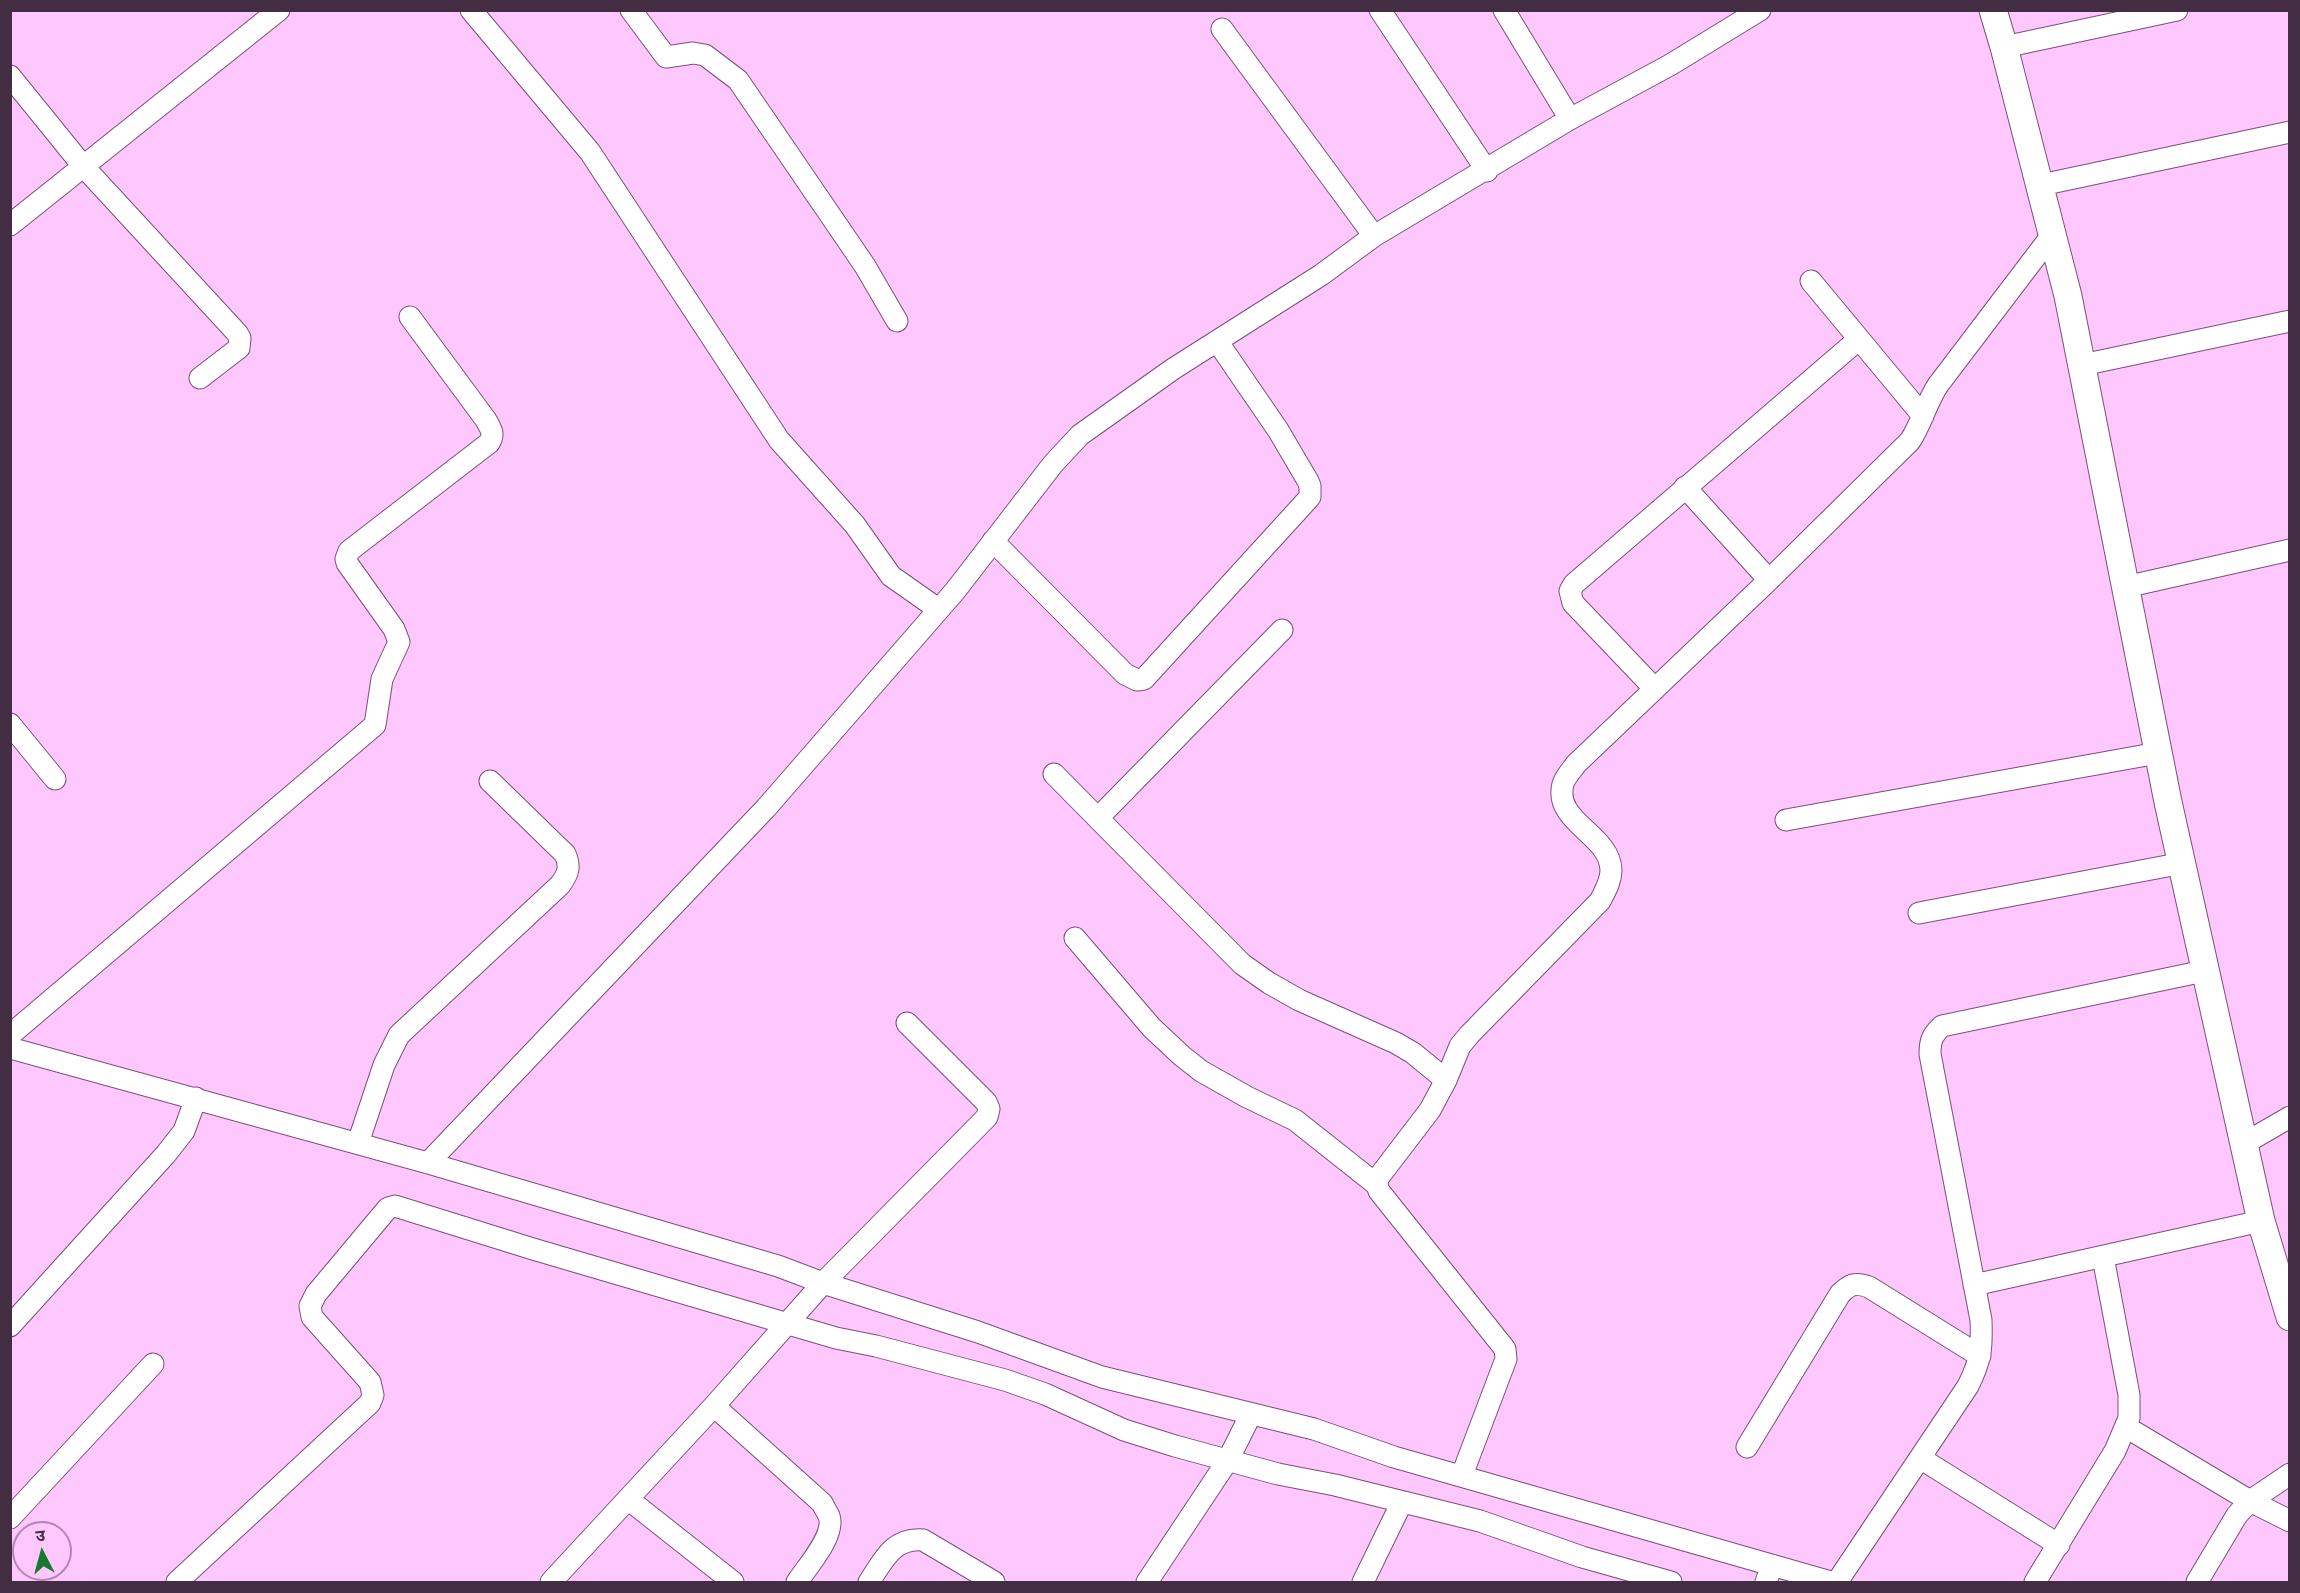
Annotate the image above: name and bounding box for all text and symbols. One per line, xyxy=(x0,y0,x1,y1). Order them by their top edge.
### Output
north arrow xyxy=(12,1521,72,1581)
text: उ xyxy=(35,1525,46,1545)

